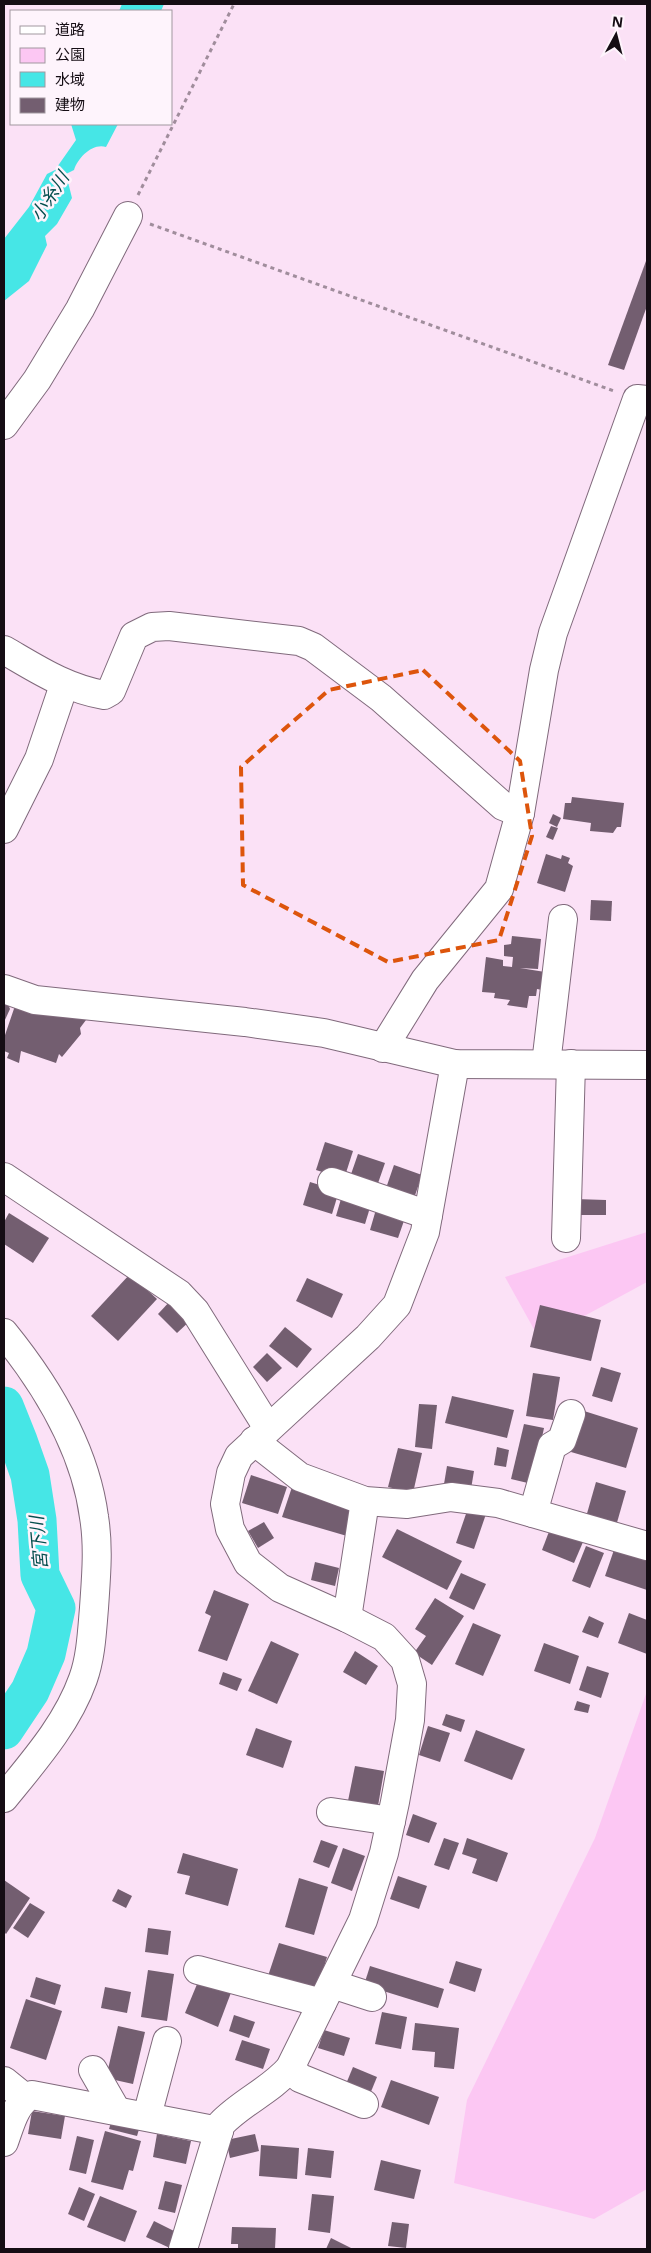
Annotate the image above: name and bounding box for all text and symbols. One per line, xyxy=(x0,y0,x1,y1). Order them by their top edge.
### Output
legend xyxy=(10,10,172,125)
north arrow xyxy=(591,10,641,60)
text: N xyxy=(611,11,624,32)
text: 道路 xyxy=(55,19,85,39)
text: 公園 xyxy=(55,44,85,64)
text: 水域 xyxy=(55,69,85,89)
text: 建物 xyxy=(55,94,85,114)
water label: 小糸川 xyxy=(24,165,75,225)
water label: 宮下川 xyxy=(24,1513,52,1571)

